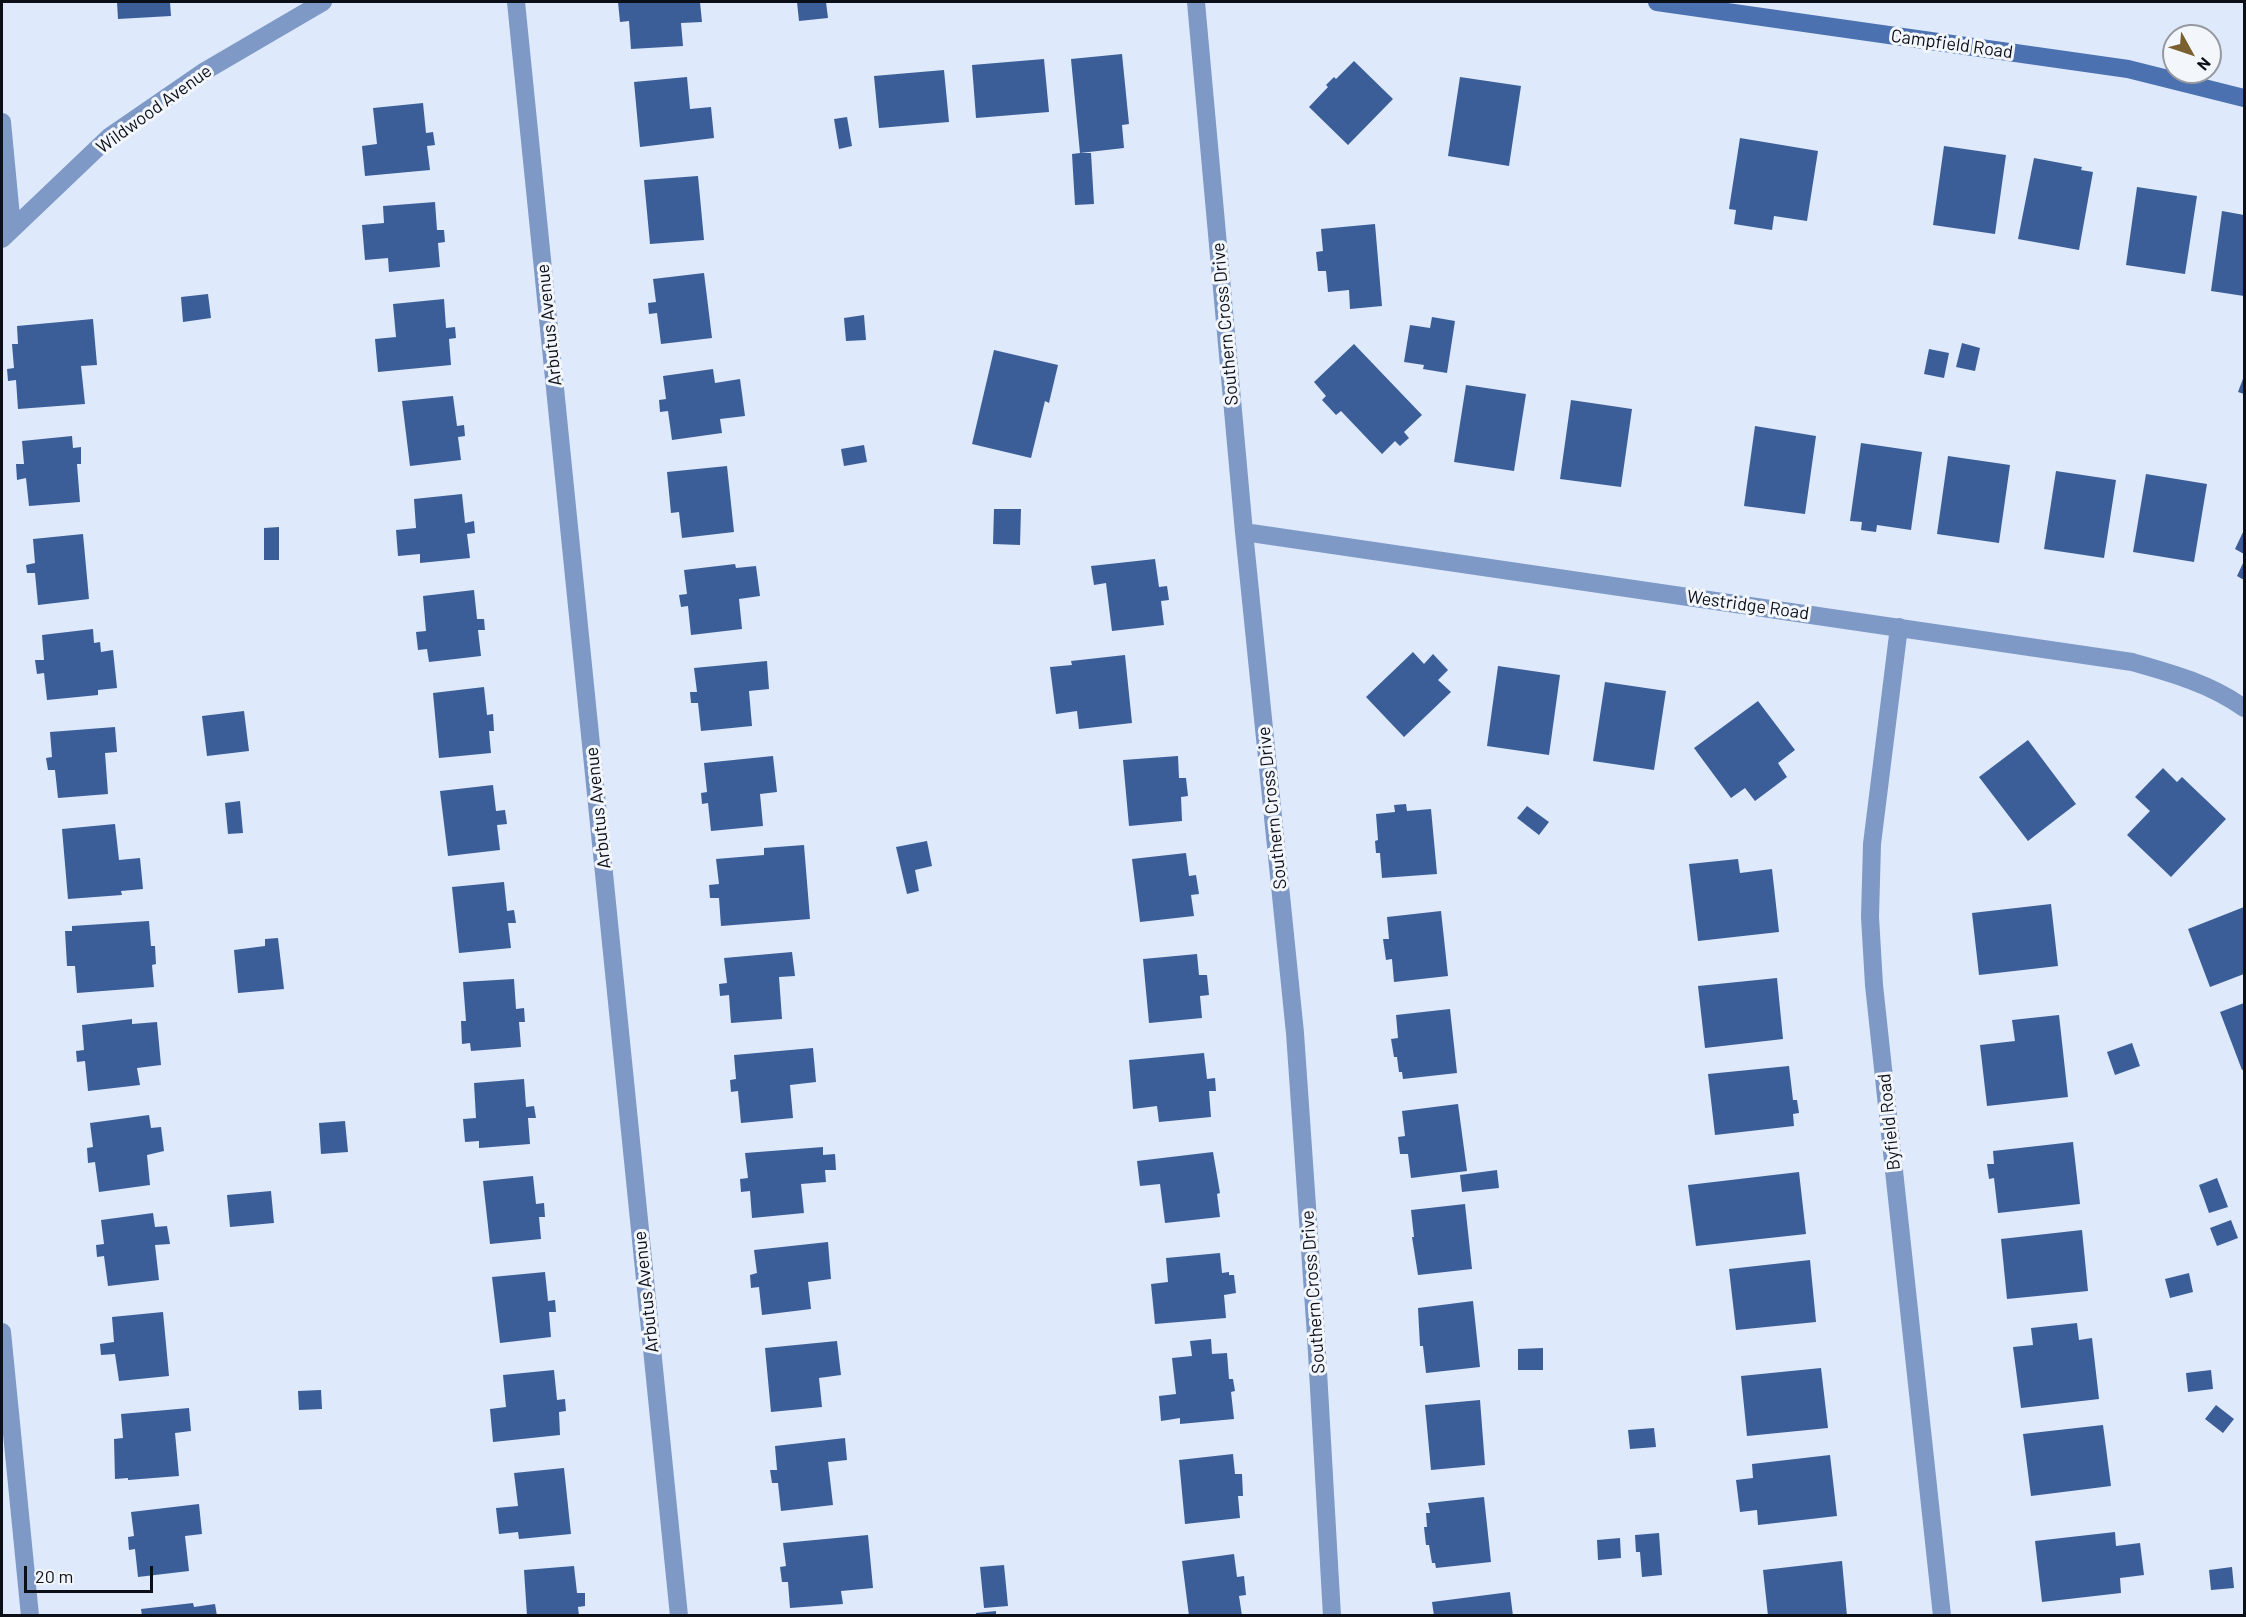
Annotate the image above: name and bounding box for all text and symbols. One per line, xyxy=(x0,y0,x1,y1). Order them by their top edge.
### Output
north arrow xyxy=(2162,24,2222,84)
street label: Campfield Road xyxy=(1890,25,2014,63)
text: N xyxy=(2194,54,2215,75)
street label: Wildwood Avenue xyxy=(92,60,216,158)
street label: Southern Cross Drive xyxy=(1207,242,1243,406)
street label: Arbutus Avenue xyxy=(532,263,566,387)
street label: Westridge Road xyxy=(1686,586,1810,624)
street label: Southern Cross Drive xyxy=(1253,726,1291,890)
street label: Arbutus Avenue xyxy=(581,746,615,870)
street label: Byfield Road xyxy=(1873,1072,1905,1172)
street label: Southern Cross Drive xyxy=(1297,1210,1329,1374)
street label: Arbutus Avenue xyxy=(629,1230,663,1354)
scale bar xyxy=(27,1554,156,1592)
text: 20 m xyxy=(35,1565,73,1587)

